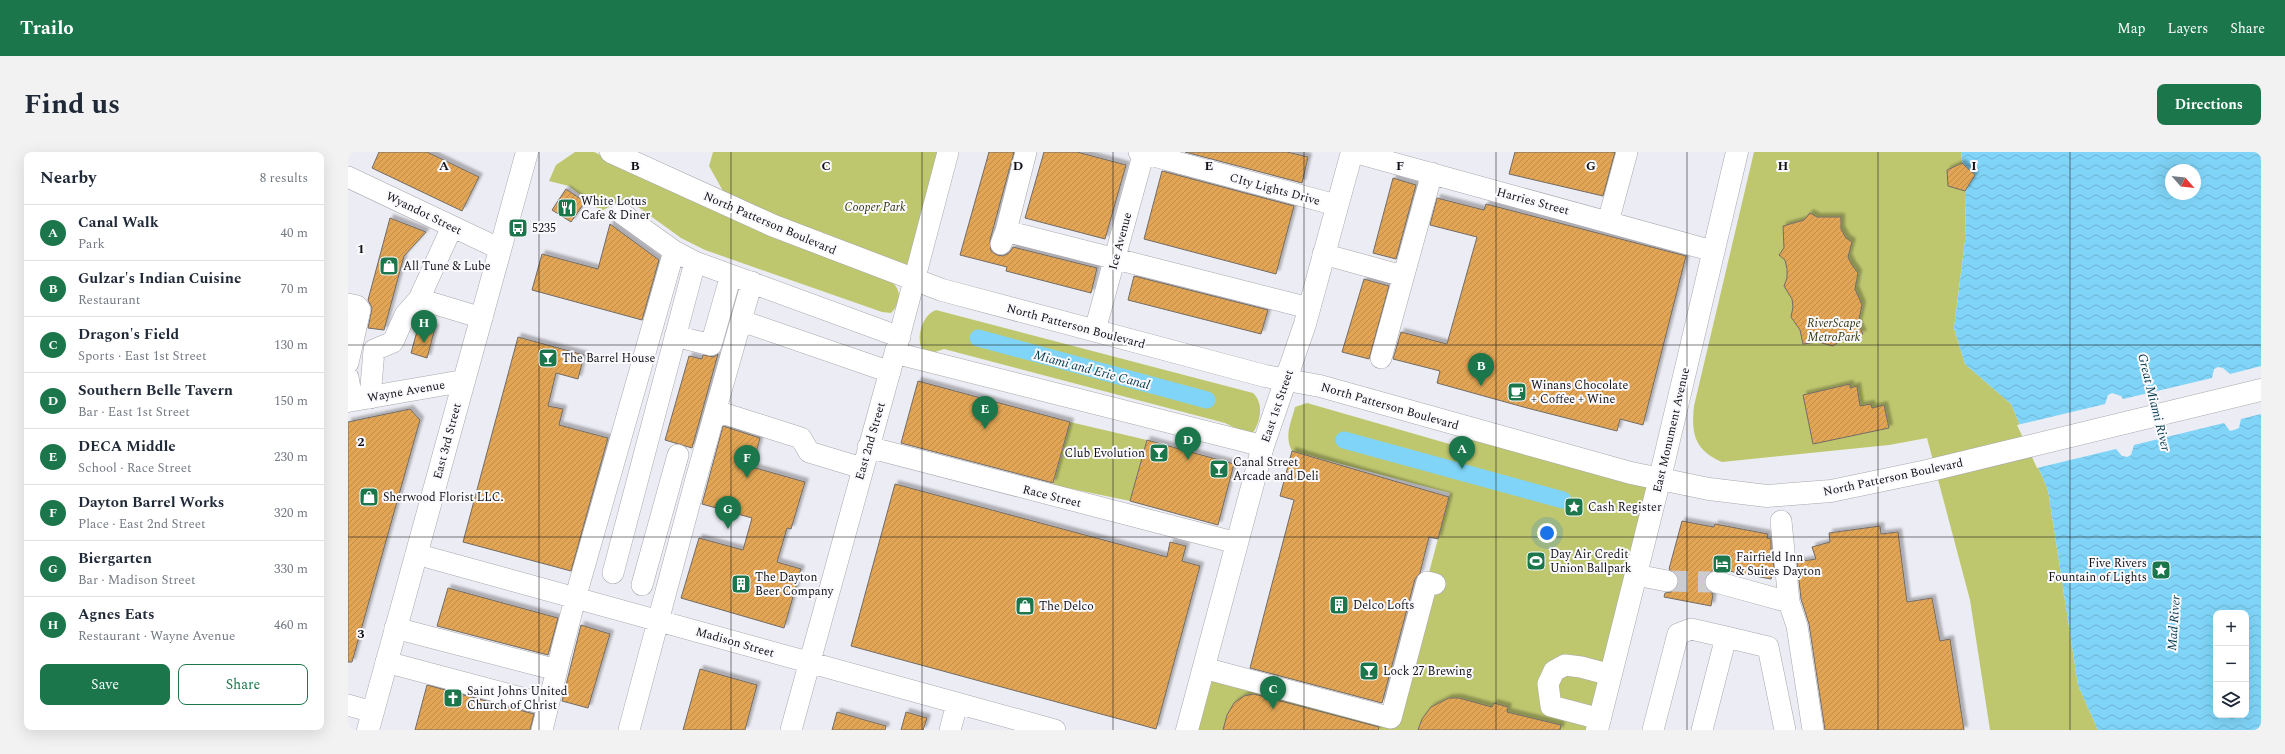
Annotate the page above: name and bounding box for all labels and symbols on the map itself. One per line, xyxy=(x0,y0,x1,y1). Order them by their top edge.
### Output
text: A xyxy=(439,156,449,176)
text: B xyxy=(630,156,640,176)
text: C xyxy=(821,156,831,176)
text: D xyxy=(1013,156,1023,176)
text: E xyxy=(1205,156,1214,176)
text: F xyxy=(1396,156,1404,176)
text: G xyxy=(1586,156,1596,176)
text: H xyxy=(1778,156,1789,176)
text: I xyxy=(1971,156,1977,176)
north arrow xyxy=(2165,164,2201,200)
street label: CIty Lights Drive xyxy=(1228,168,1322,211)
street label: Harries Street xyxy=(1494,183,1571,220)
street label: Wyandot Street xyxy=(383,187,465,240)
street label: North Patterson Boulevard xyxy=(700,187,839,260)
place label: White Lotus Cafe & Diner xyxy=(581,192,651,225)
restaurant icon: White Lotus Cafe & Diner xyxy=(556,197,578,219)
park label: Cooper Park xyxy=(844,198,906,217)
street label: Ice Avenue xyxy=(1104,210,1137,272)
bus stop icon: 5235 xyxy=(507,217,529,239)
place label: 5235 xyxy=(532,219,556,238)
text: 1 xyxy=(357,239,365,259)
shop icon: All Tune & Lube xyxy=(378,255,400,277)
place label: All Tune & Lube xyxy=(403,257,491,276)
street label: North Patterson Boulevard xyxy=(1004,299,1148,354)
pin: H xyxy=(411,310,437,343)
park label: RiverScape MetroPark xyxy=(1807,314,1861,347)
water label: Miami and Erie Canal xyxy=(1031,345,1153,395)
bar icon: The Barrel House xyxy=(537,347,559,369)
place label: The Barrel House xyxy=(562,349,656,368)
water label: Great Miami River xyxy=(2132,351,2176,454)
pin: B xyxy=(1468,353,1494,386)
street label: East Monument Avenue xyxy=(1648,366,1695,494)
street label: East 1st Street xyxy=(1256,367,1299,445)
street label: Wayne Avenue xyxy=(366,375,447,408)
place label: Winans Chocolate + Coffee + Wine xyxy=(1531,376,1628,409)
street label: North Patterson Boulevard xyxy=(1319,378,1461,435)
cafe icon: Winans Chocolate + Coffee + Wine xyxy=(1506,381,1528,403)
pin: E xyxy=(972,396,998,429)
street label: East 2nd Street xyxy=(850,400,891,482)
street label: East 3rd Street xyxy=(428,401,467,481)
pin: D xyxy=(1175,427,1201,460)
text: 2 xyxy=(357,432,365,452)
pin: A xyxy=(1449,436,1475,469)
bar icon: Club Evolution xyxy=(1148,442,1170,464)
place label: Club Evolution xyxy=(1065,444,1145,463)
pin: F xyxy=(734,445,760,478)
place label: Canal Street Arcade and Deli xyxy=(1233,453,1319,486)
street label: North Patterson Boulevard xyxy=(1821,453,1965,502)
bar icon: Canal Street Arcade and Deli xyxy=(1208,458,1230,480)
street label: Race Street xyxy=(1020,480,1083,513)
shop icon: Sherwood Florist LLC. xyxy=(358,486,380,508)
place label: Sherwood Florist LLC. xyxy=(383,488,503,507)
pin: G xyxy=(715,496,741,529)
place icon: Cash Register xyxy=(1563,496,1585,518)
place label: Cash Register xyxy=(1588,498,1662,517)
your location xyxy=(1537,523,1557,543)
place label: Day Air Credit Union Ballpark xyxy=(1550,545,1632,578)
place label: Fairfield Inn & Suites Dayton xyxy=(1736,548,1821,581)
sports icon: Day Air Credit Union Ballpark xyxy=(1525,550,1547,572)
hotel icon: Fairfield Inn & Suites Dayton xyxy=(1711,553,1733,575)
place label: Five Rivers Fountain of Lights xyxy=(2048,554,2147,587)
place icon: Five Rivers Fountain of Lights xyxy=(2150,559,2172,581)
place label: The Dayton Beer Company xyxy=(755,568,835,601)
building icon: The Dayton Beer Company xyxy=(730,573,752,595)
building icon: Delco Lofts xyxy=(1328,594,1350,616)
water label: Mad River xyxy=(2162,594,2186,652)
shop icon: The Delco xyxy=(1014,595,1036,617)
place label: Delco Lofts xyxy=(1353,596,1414,615)
place label: The Delco xyxy=(1039,597,1094,616)
street label: Madison Street xyxy=(693,622,776,663)
text: 3 xyxy=(357,624,365,644)
bar icon: Lock 27 Brewing xyxy=(1358,660,1380,682)
place label: Lock 27 Brewing xyxy=(1383,662,1472,681)
pin: C xyxy=(1260,676,1286,709)
place label: Saint Johns United Church of Christ xyxy=(467,682,568,715)
church icon: Saint Johns United Church of Christ xyxy=(442,687,464,709)

